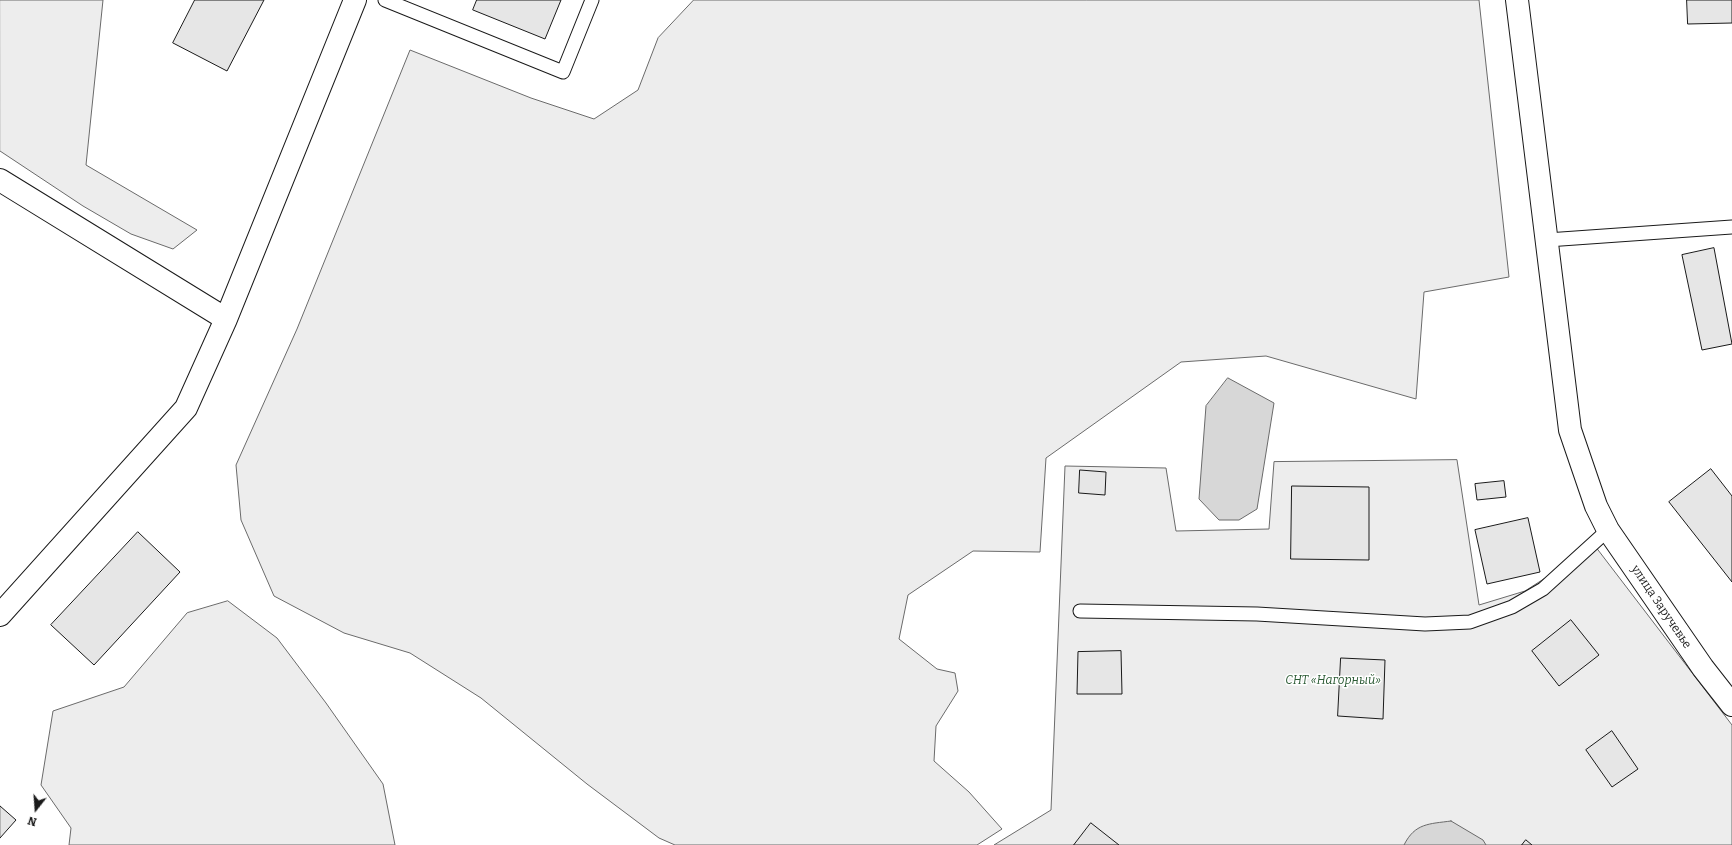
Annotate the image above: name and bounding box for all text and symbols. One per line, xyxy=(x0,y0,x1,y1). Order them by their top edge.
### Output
street label: улица Заручевье xyxy=(1628,563,1694,651)
park label: СНТ «Нагорный» xyxy=(1285,674,1381,688)
north arrow xyxy=(16,789,56,829)
text: N xyxy=(26,813,38,828)

